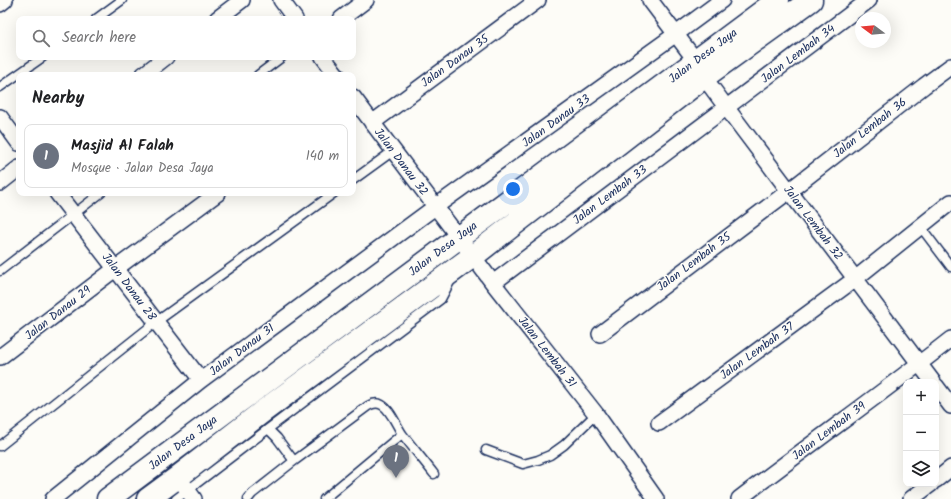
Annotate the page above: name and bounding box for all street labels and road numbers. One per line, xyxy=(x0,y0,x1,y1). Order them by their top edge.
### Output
street label: Jalan Lembah 34 xyxy=(757,19,840,88)
street label: Jalan Desa Jaya xyxy=(664,23,742,88)
street label: Jalan Danau 35 xyxy=(417,29,494,92)
street label: Jalan Danau 33 xyxy=(518,90,594,152)
street label: Jalan Lembah 36 xyxy=(829,93,911,163)
street label: Jalan Danau 32 xyxy=(369,124,433,200)
street label: Jalan Lembah 33 xyxy=(569,160,652,229)
street label: Jalan Lembah 32 xyxy=(778,182,848,264)
street label: Jalan Desa Jaya xyxy=(404,216,482,281)
street label: Jalan Lembah 35 xyxy=(653,227,736,296)
street label: Jalan Danau 28 xyxy=(97,249,161,326)
street label: Jalan Danau 29 xyxy=(21,281,95,345)
street label: Jalan Lembah 31 xyxy=(513,312,581,392)
street label: Jalan Lembah 37 xyxy=(716,317,799,385)
street label: Jalan Danau 31 xyxy=(205,319,279,381)
street label: Jalan Lembah 39 xyxy=(788,397,870,465)
street label: Jalan Desa Jaya xyxy=(144,410,222,475)

